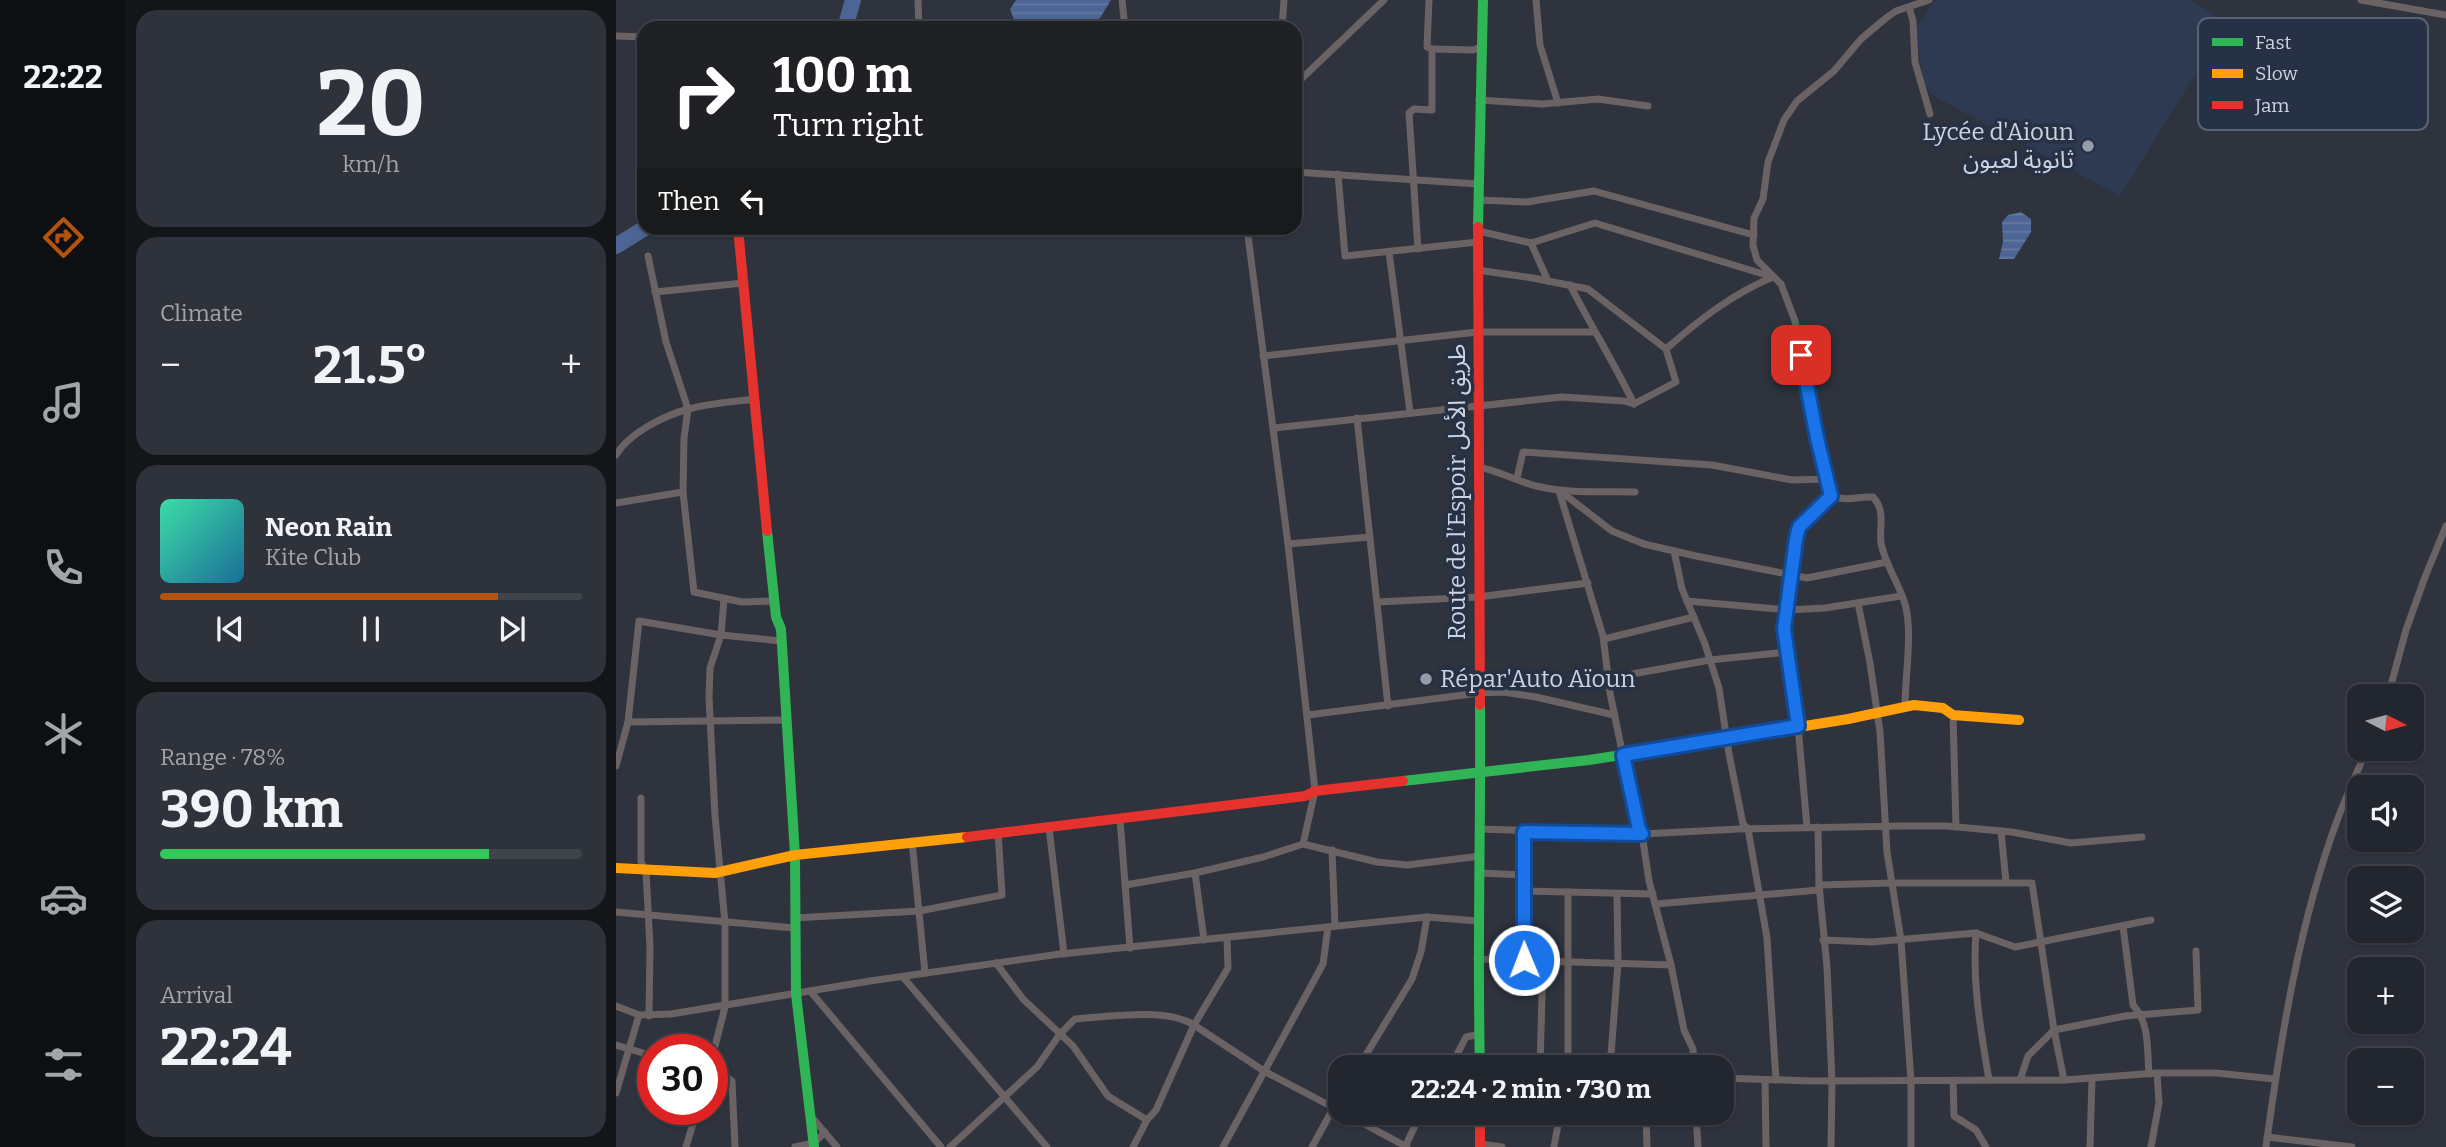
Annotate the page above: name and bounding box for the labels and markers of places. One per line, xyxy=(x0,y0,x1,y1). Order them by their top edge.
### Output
place label: Lycée d'Aioun ثانوية لعيون xyxy=(1922,118,2074,174)
marker: Lycée d'Aioun ثانوية لعيون xyxy=(2080,138,2096,154)
pin xyxy=(1771,325,1831,385)
place label: Répar'Auto Aïoun xyxy=(1440,665,1635,693)
marker: Répar'Auto Aïoun xyxy=(1418,671,1434,687)

